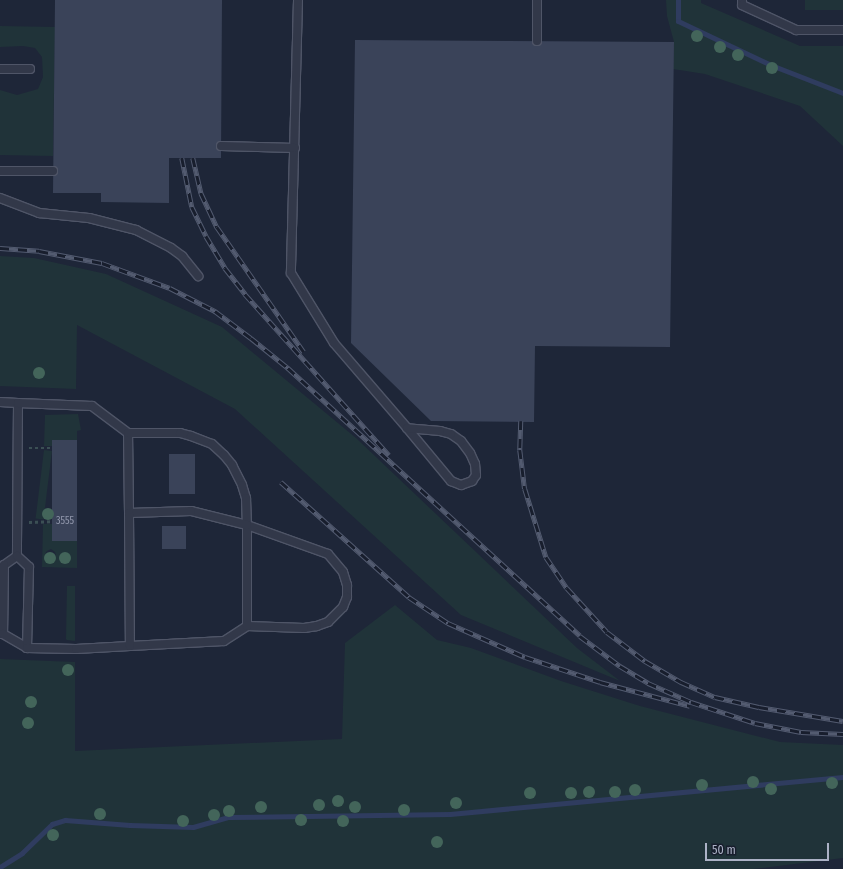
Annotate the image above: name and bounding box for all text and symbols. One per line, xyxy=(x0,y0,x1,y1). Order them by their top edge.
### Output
house number: 3555 xyxy=(56,516,74,528)
scale bar xyxy=(707,835,831,861)
text: 50 m xyxy=(712,843,736,857)

